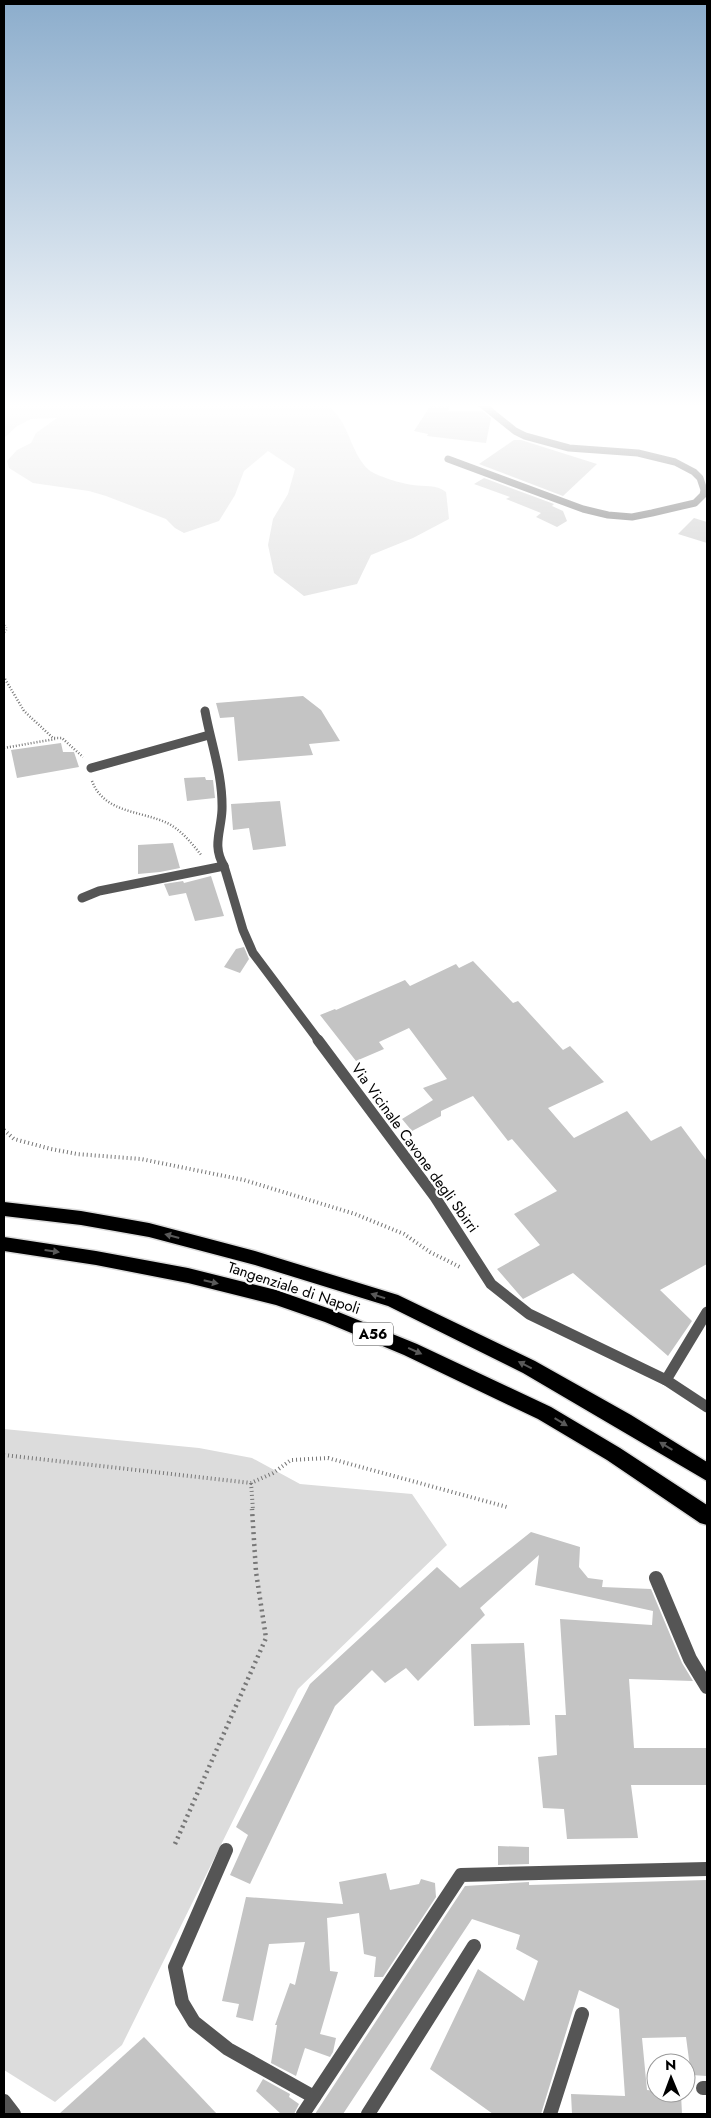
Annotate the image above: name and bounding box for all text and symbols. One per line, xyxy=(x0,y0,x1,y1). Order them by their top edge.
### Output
street label: Via Vicinale Cavone degli Sbirri xyxy=(346,1059,484,1237)
one-way arrow xyxy=(164,1232,179,1240)
one-way arrow xyxy=(44,1247,60,1255)
street label: Tangenziale di Napoli xyxy=(225,1256,363,1320)
one-way arrow xyxy=(204,1278,219,1286)
one-way arrow xyxy=(371,1291,386,1299)
road number: A56 xyxy=(353,1322,393,1346)
one-way arrow xyxy=(408,1347,422,1355)
one-way arrow xyxy=(518,1361,532,1369)
one-way arrow xyxy=(554,1418,567,1427)
one-way arrow xyxy=(659,1442,672,1451)
north arrow xyxy=(646,2053,696,2103)
text: N xyxy=(665,2055,677,2075)

